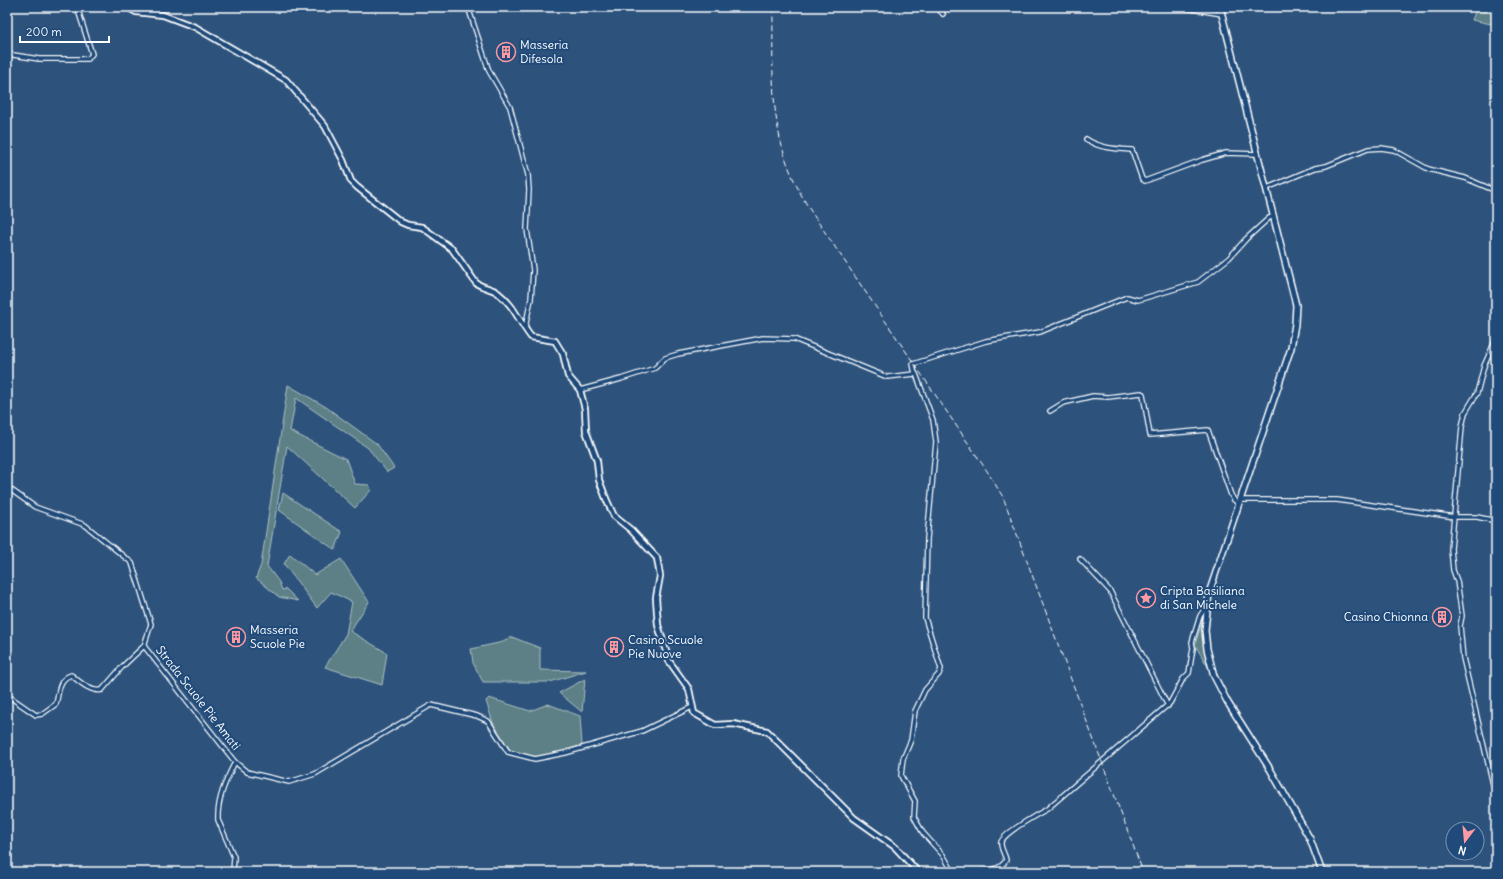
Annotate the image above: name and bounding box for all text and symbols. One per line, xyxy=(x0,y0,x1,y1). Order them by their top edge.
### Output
scale bar xyxy=(20,18,109,44)
text: 200 m xyxy=(26,24,62,39)
place label: Masseria Difesola xyxy=(520,37,568,66)
building icon: Masseria Difesola xyxy=(495,41,517,63)
place label: Cripta Basiliana di San Michele xyxy=(1160,583,1245,612)
place icon: Cripta Basiliana di San Michele xyxy=(1135,587,1157,609)
building icon: Casino Chionna xyxy=(1431,606,1453,628)
place label: Casino Chionna xyxy=(1344,609,1428,624)
place label: Masseria Scuole Pie xyxy=(250,622,305,651)
building icon: Masseria Scuole Pie xyxy=(225,626,247,648)
place label: Casino Scuole Pie Nuove xyxy=(628,632,703,661)
building icon: Casino Scuole Pie Nuove xyxy=(603,636,625,658)
street label: Strada Scuole Pie Amati xyxy=(153,642,244,753)
north arrow xyxy=(1445,821,1485,861)
text: N xyxy=(1457,843,1468,858)

